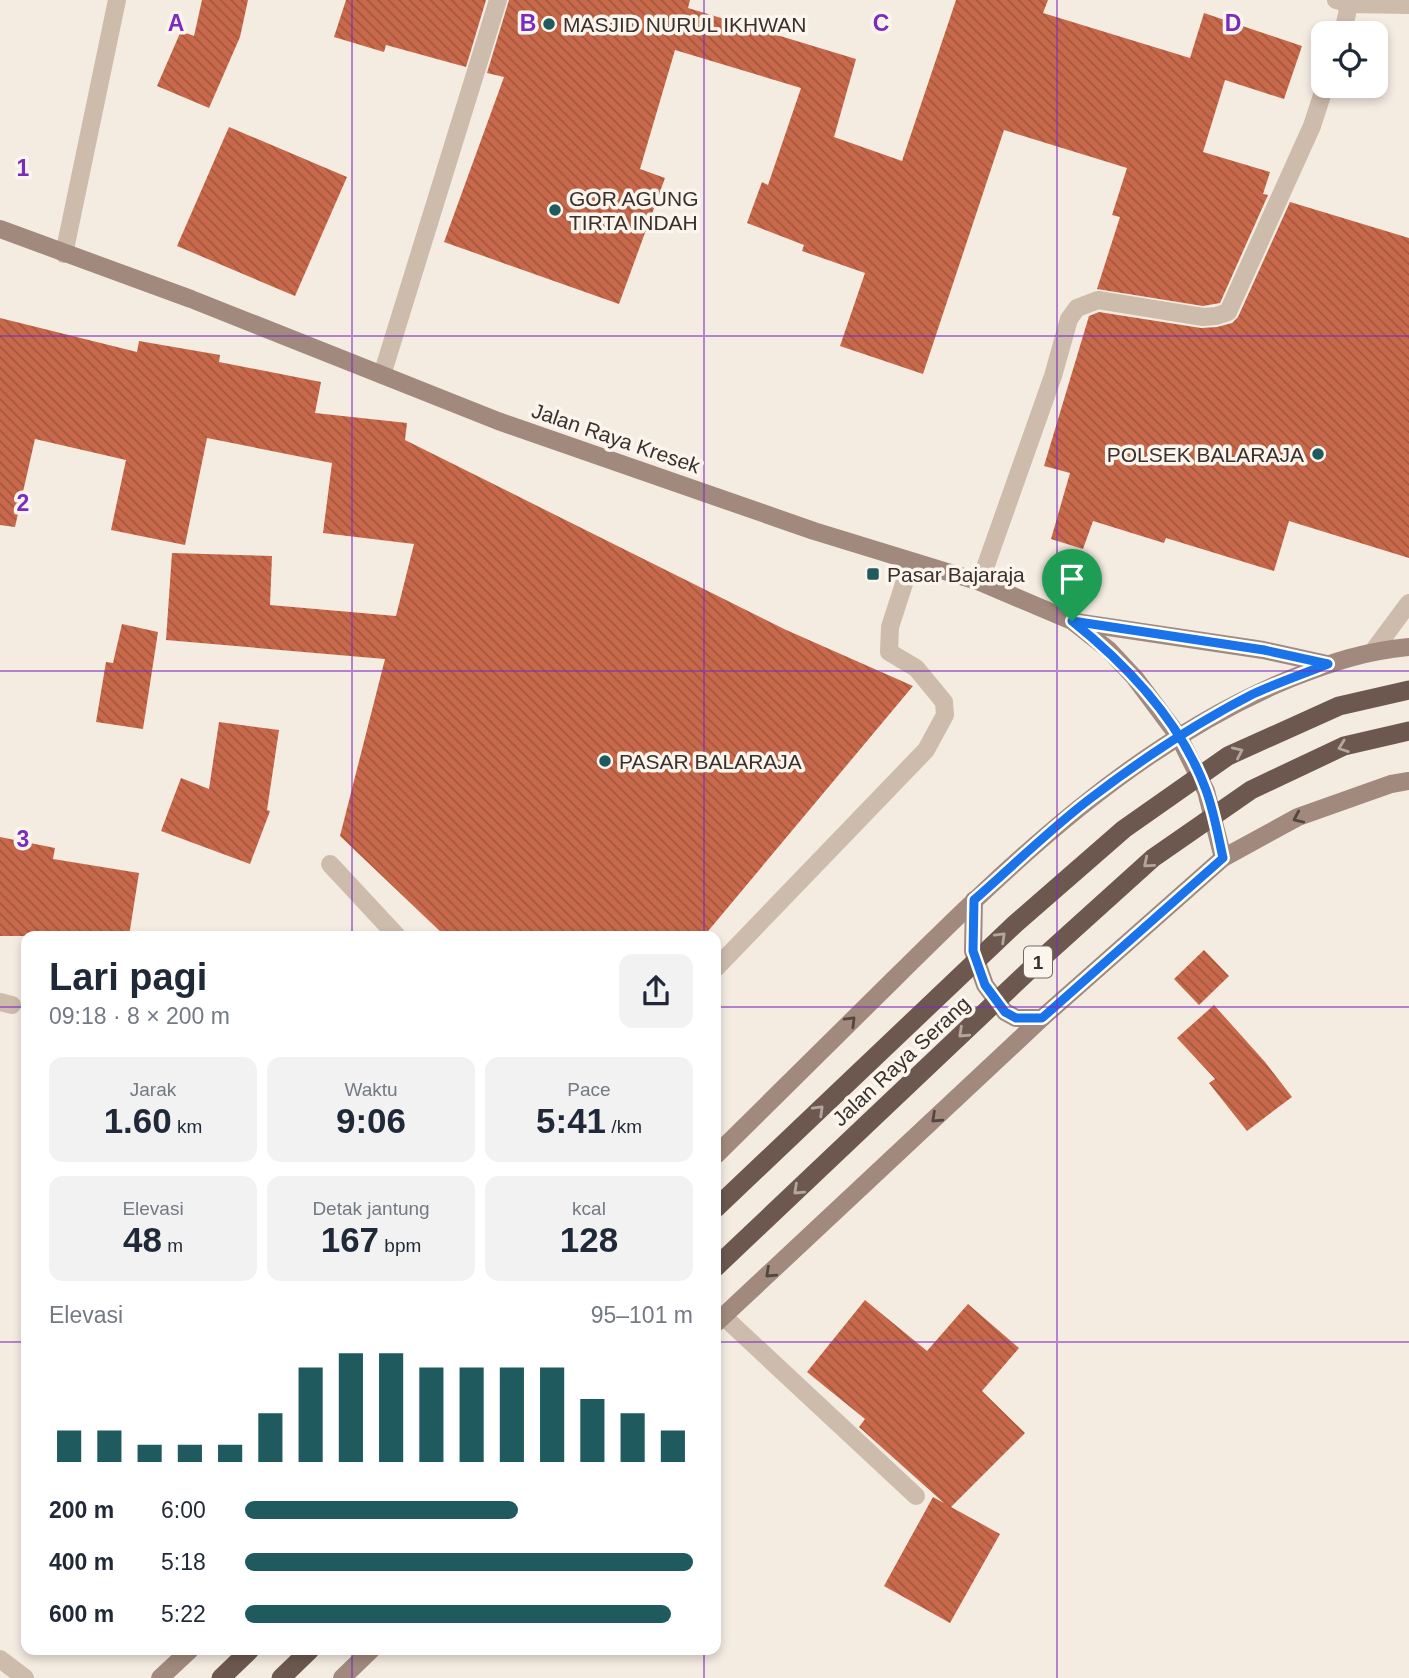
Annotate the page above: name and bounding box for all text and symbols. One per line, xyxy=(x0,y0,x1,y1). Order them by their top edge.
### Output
text: A xyxy=(168,10,184,36)
text: B xyxy=(520,10,536,36)
text: C xyxy=(873,10,889,36)
text: D xyxy=(1225,10,1241,36)
place label: MASJID NURUL IKHWAN xyxy=(563,13,806,36)
marker: MASJID NURUL IKHWAN xyxy=(541,16,557,32)
map controls xyxy=(1311,21,1388,98)
button: locate xyxy=(1311,21,1388,98)
text: 1 xyxy=(17,155,30,181)
place label: GOR AGUNG TIRTA INDAH xyxy=(569,187,699,234)
marker: GOR AGUNG TIRTA INDAH xyxy=(547,202,563,218)
street label: Jalan Raya Kresek xyxy=(529,398,704,478)
place label: POLSEK BALARAJA xyxy=(1107,443,1304,466)
marker: POLSEK BALARAJA xyxy=(1310,446,1326,462)
text: 2 xyxy=(17,490,29,516)
pin xyxy=(1042,549,1102,621)
icon: arrive xyxy=(1053,560,1091,598)
place label: Pasar Bajaraja xyxy=(887,563,1025,586)
marker: Pasar Bajaraja xyxy=(865,566,881,582)
one-way arrow xyxy=(1337,739,1349,753)
one-way arrow xyxy=(1231,746,1243,760)
place label: PASAR BALARAJA xyxy=(619,750,802,773)
marker: PASAR BALARAJA xyxy=(597,753,613,769)
one-way arrow xyxy=(1293,810,1305,824)
text: 3 xyxy=(17,826,29,852)
one-way arrow xyxy=(1144,855,1157,867)
one-way arrow xyxy=(993,932,1006,945)
road number: 1 xyxy=(1024,946,1052,978)
button: share xyxy=(619,954,693,1028)
text: Lari pagi xyxy=(49,956,207,998)
street label: Jalan Raya Serang xyxy=(828,992,974,1130)
text: 09:18 · 8 × 200 m xyxy=(49,1003,230,1029)
one-way arrow xyxy=(843,1016,856,1029)
one-way arrow xyxy=(958,1025,971,1038)
text: Jarak xyxy=(130,1079,176,1100)
text: Waktu xyxy=(344,1079,398,1100)
text: Pace xyxy=(567,1079,611,1100)
text: 1.60 xyxy=(104,1101,172,1140)
text: 9:06 xyxy=(336,1101,406,1140)
text: 5:41 xyxy=(536,1101,606,1140)
one-way arrow xyxy=(810,1106,823,1119)
one-way arrow xyxy=(931,1109,944,1122)
text: km xyxy=(172,1116,202,1137)
text: /km xyxy=(606,1116,642,1137)
one-way arrow xyxy=(793,1181,806,1194)
text: Elevasi xyxy=(122,1198,184,1219)
text: Detak jantung xyxy=(312,1198,430,1219)
text: kcal xyxy=(572,1198,606,1219)
text: 48 xyxy=(123,1220,162,1259)
text: 167 xyxy=(321,1220,379,1259)
text: 128 xyxy=(560,1220,618,1259)
text: m xyxy=(162,1235,183,1256)
text: bpm xyxy=(379,1235,421,1256)
one-way arrow xyxy=(765,1264,778,1277)
text: Elevasi xyxy=(49,1302,123,1328)
text: 95–101 m xyxy=(591,1302,693,1328)
text: 200 m xyxy=(49,1497,114,1523)
text: 6:00 xyxy=(161,1497,206,1523)
text: 400 m xyxy=(49,1549,114,1575)
text: 5:18 xyxy=(161,1549,206,1575)
text: 600 m xyxy=(49,1601,114,1627)
text: 5:22 xyxy=(161,1601,206,1627)

